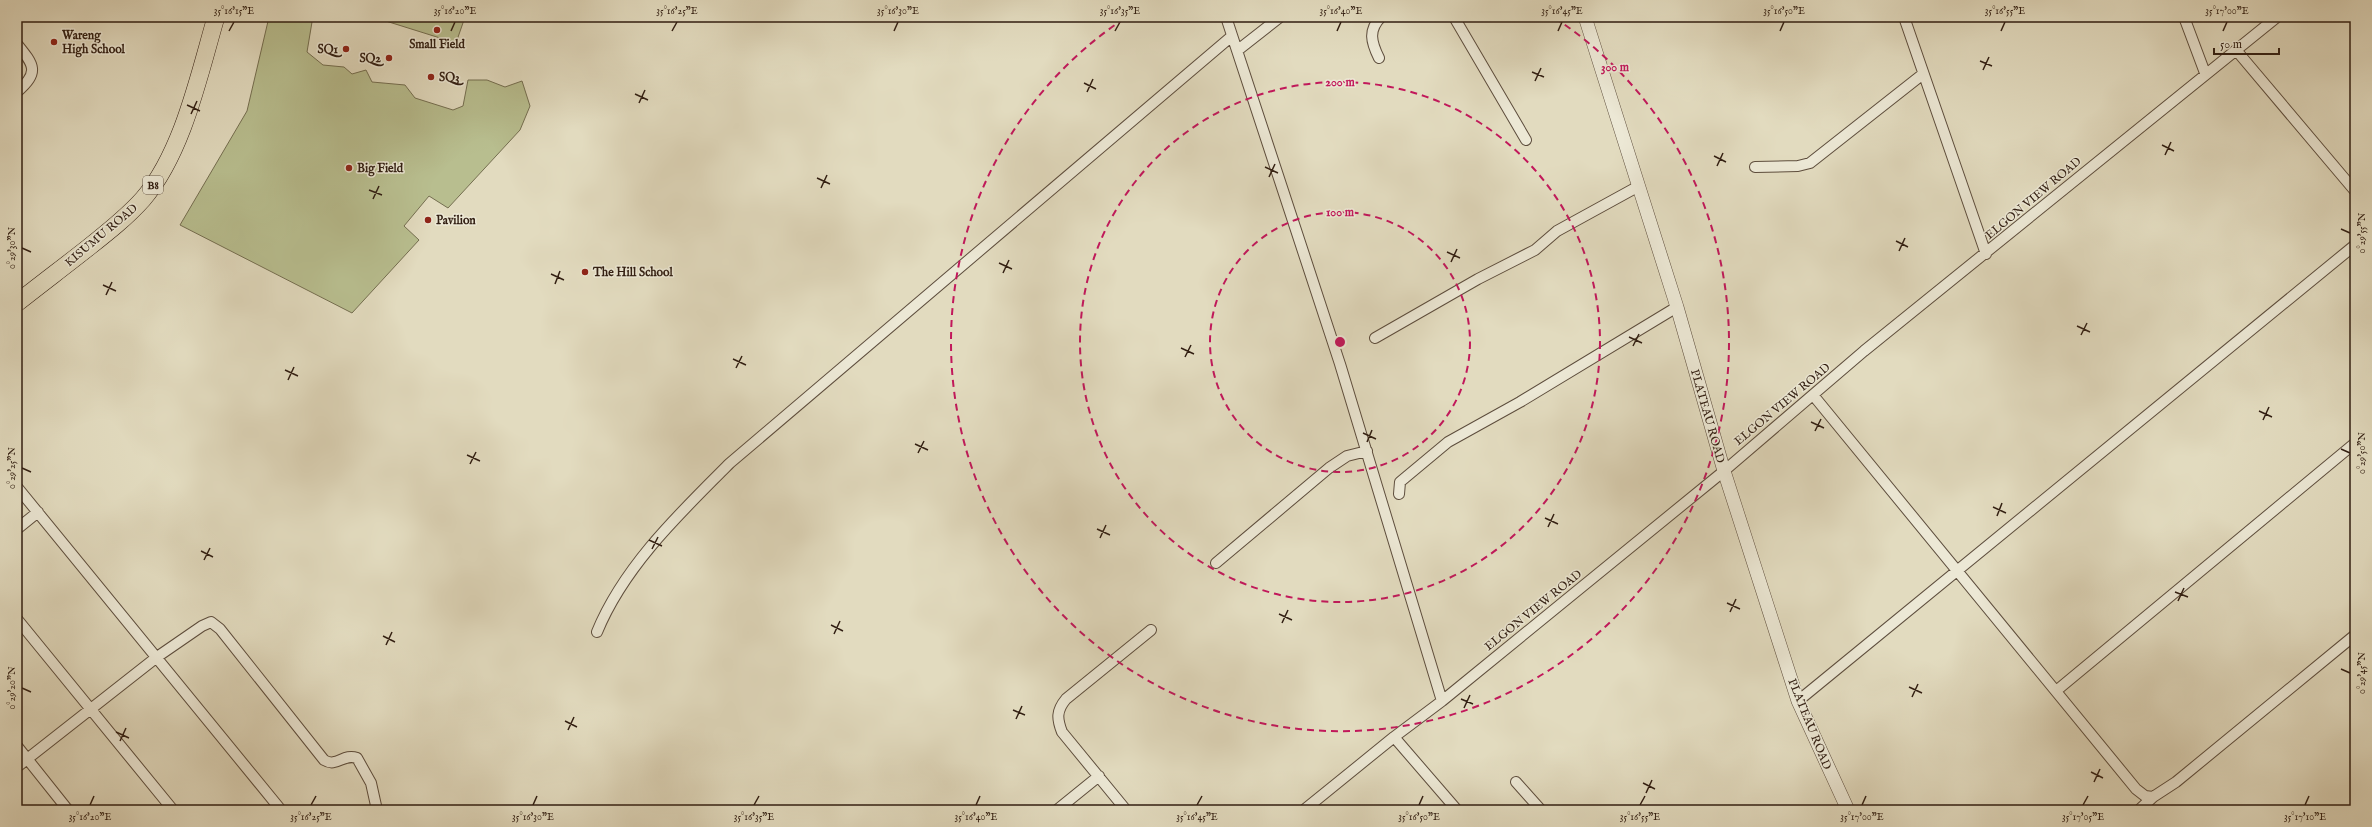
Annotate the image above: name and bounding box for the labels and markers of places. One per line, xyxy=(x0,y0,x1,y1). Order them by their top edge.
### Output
marker: Small Field xyxy=(432,25,442,35)
place label: Wareng High School xyxy=(61,28,126,58)
marker: Wareng High School xyxy=(49,37,59,47)
place label: Small Field xyxy=(409,37,465,52)
place label: SQ1 xyxy=(318,42,343,58)
marker: SQ1 xyxy=(341,44,351,54)
place label: SQ2 xyxy=(359,51,385,67)
marker: SQ2 xyxy=(384,53,394,63)
place label: SQ3 xyxy=(439,70,464,86)
marker: SQ3 xyxy=(426,72,436,82)
place label: Big Field xyxy=(357,161,404,177)
marker: Big Field xyxy=(344,163,354,173)
place label: Pavilion xyxy=(436,213,476,228)
marker: Pavilion xyxy=(423,215,433,225)
place label: The Hill School xyxy=(592,265,674,280)
marker: The Hill School xyxy=(580,267,590,277)
centre of rings xyxy=(1333,335,1347,349)

